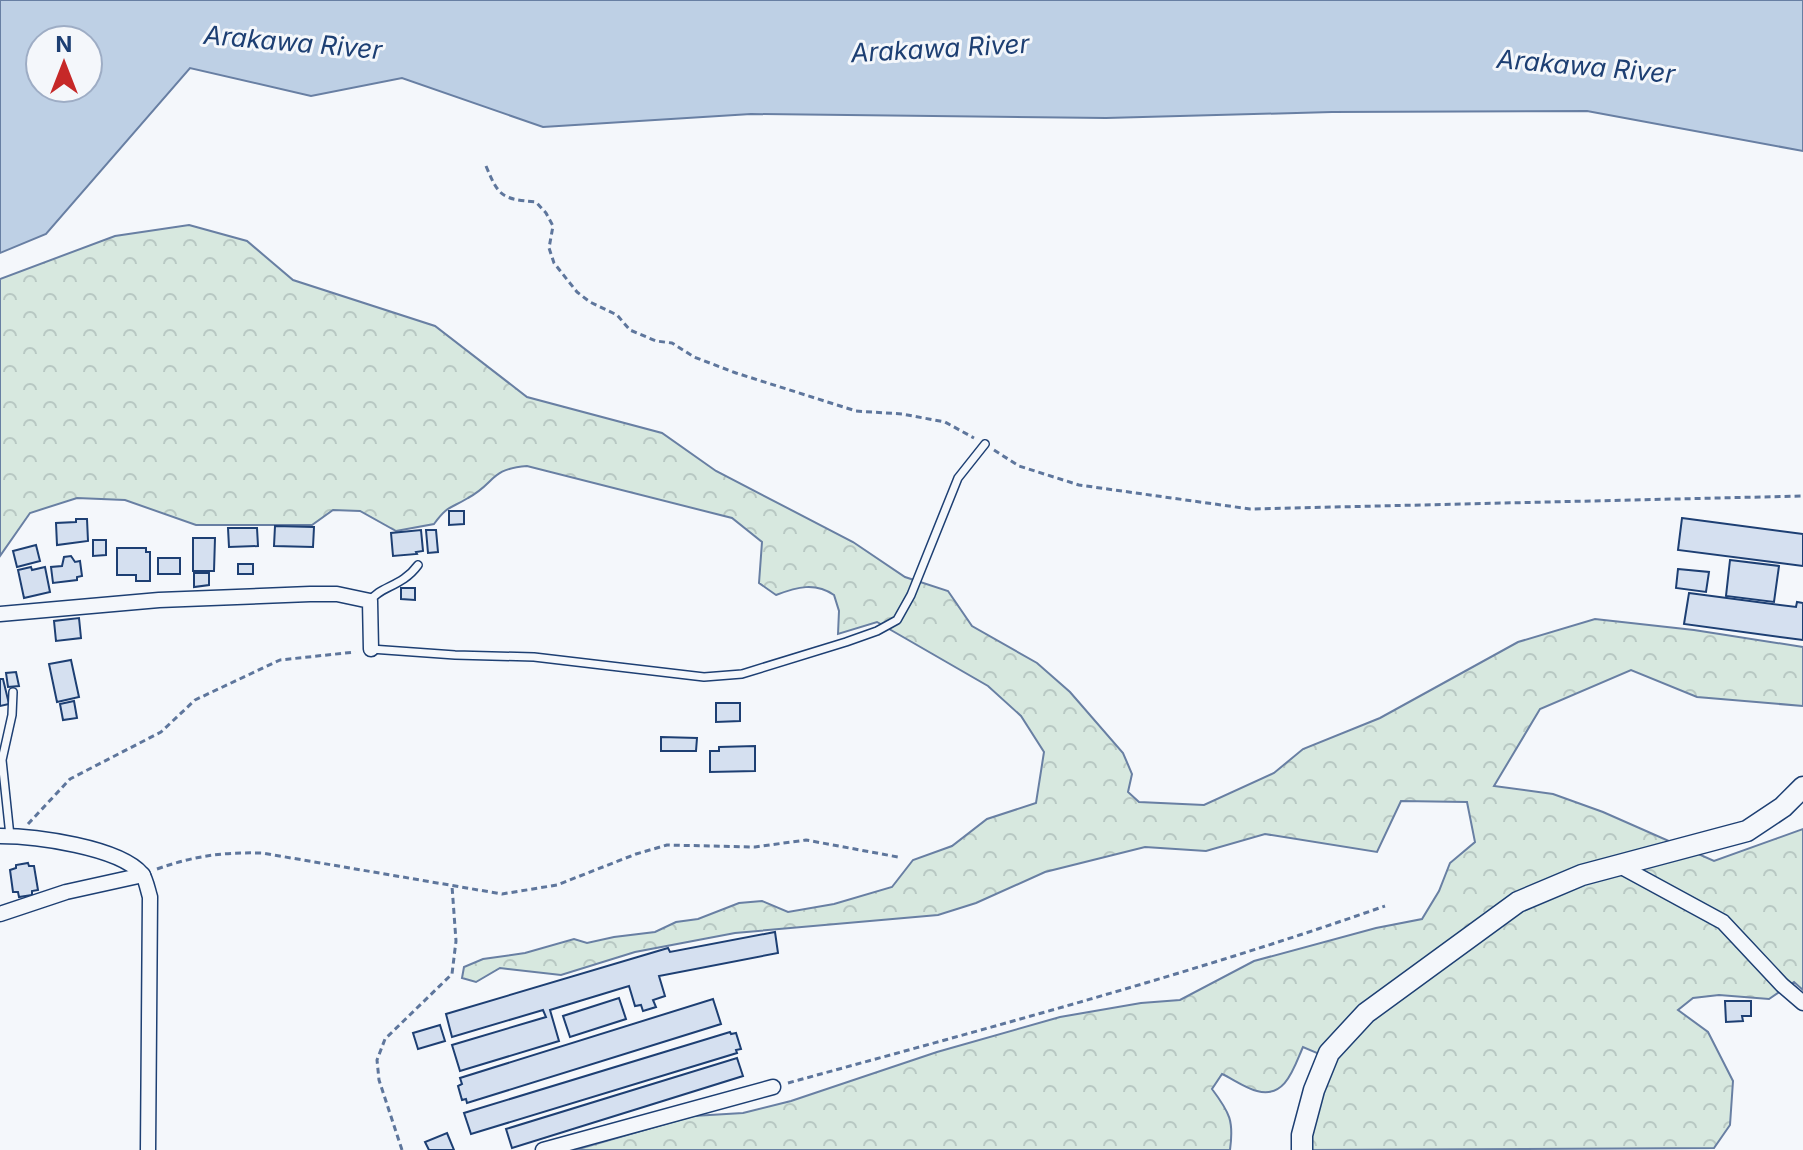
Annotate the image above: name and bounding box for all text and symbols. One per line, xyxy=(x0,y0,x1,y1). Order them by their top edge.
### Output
water label: Arakawa River xyxy=(202,19,385,65)
north arrow xyxy=(24,24,104,104)
water label: Arakawa River xyxy=(849,28,1031,68)
text: N xyxy=(56,31,72,57)
water label: Arakawa River xyxy=(1495,43,1678,89)

